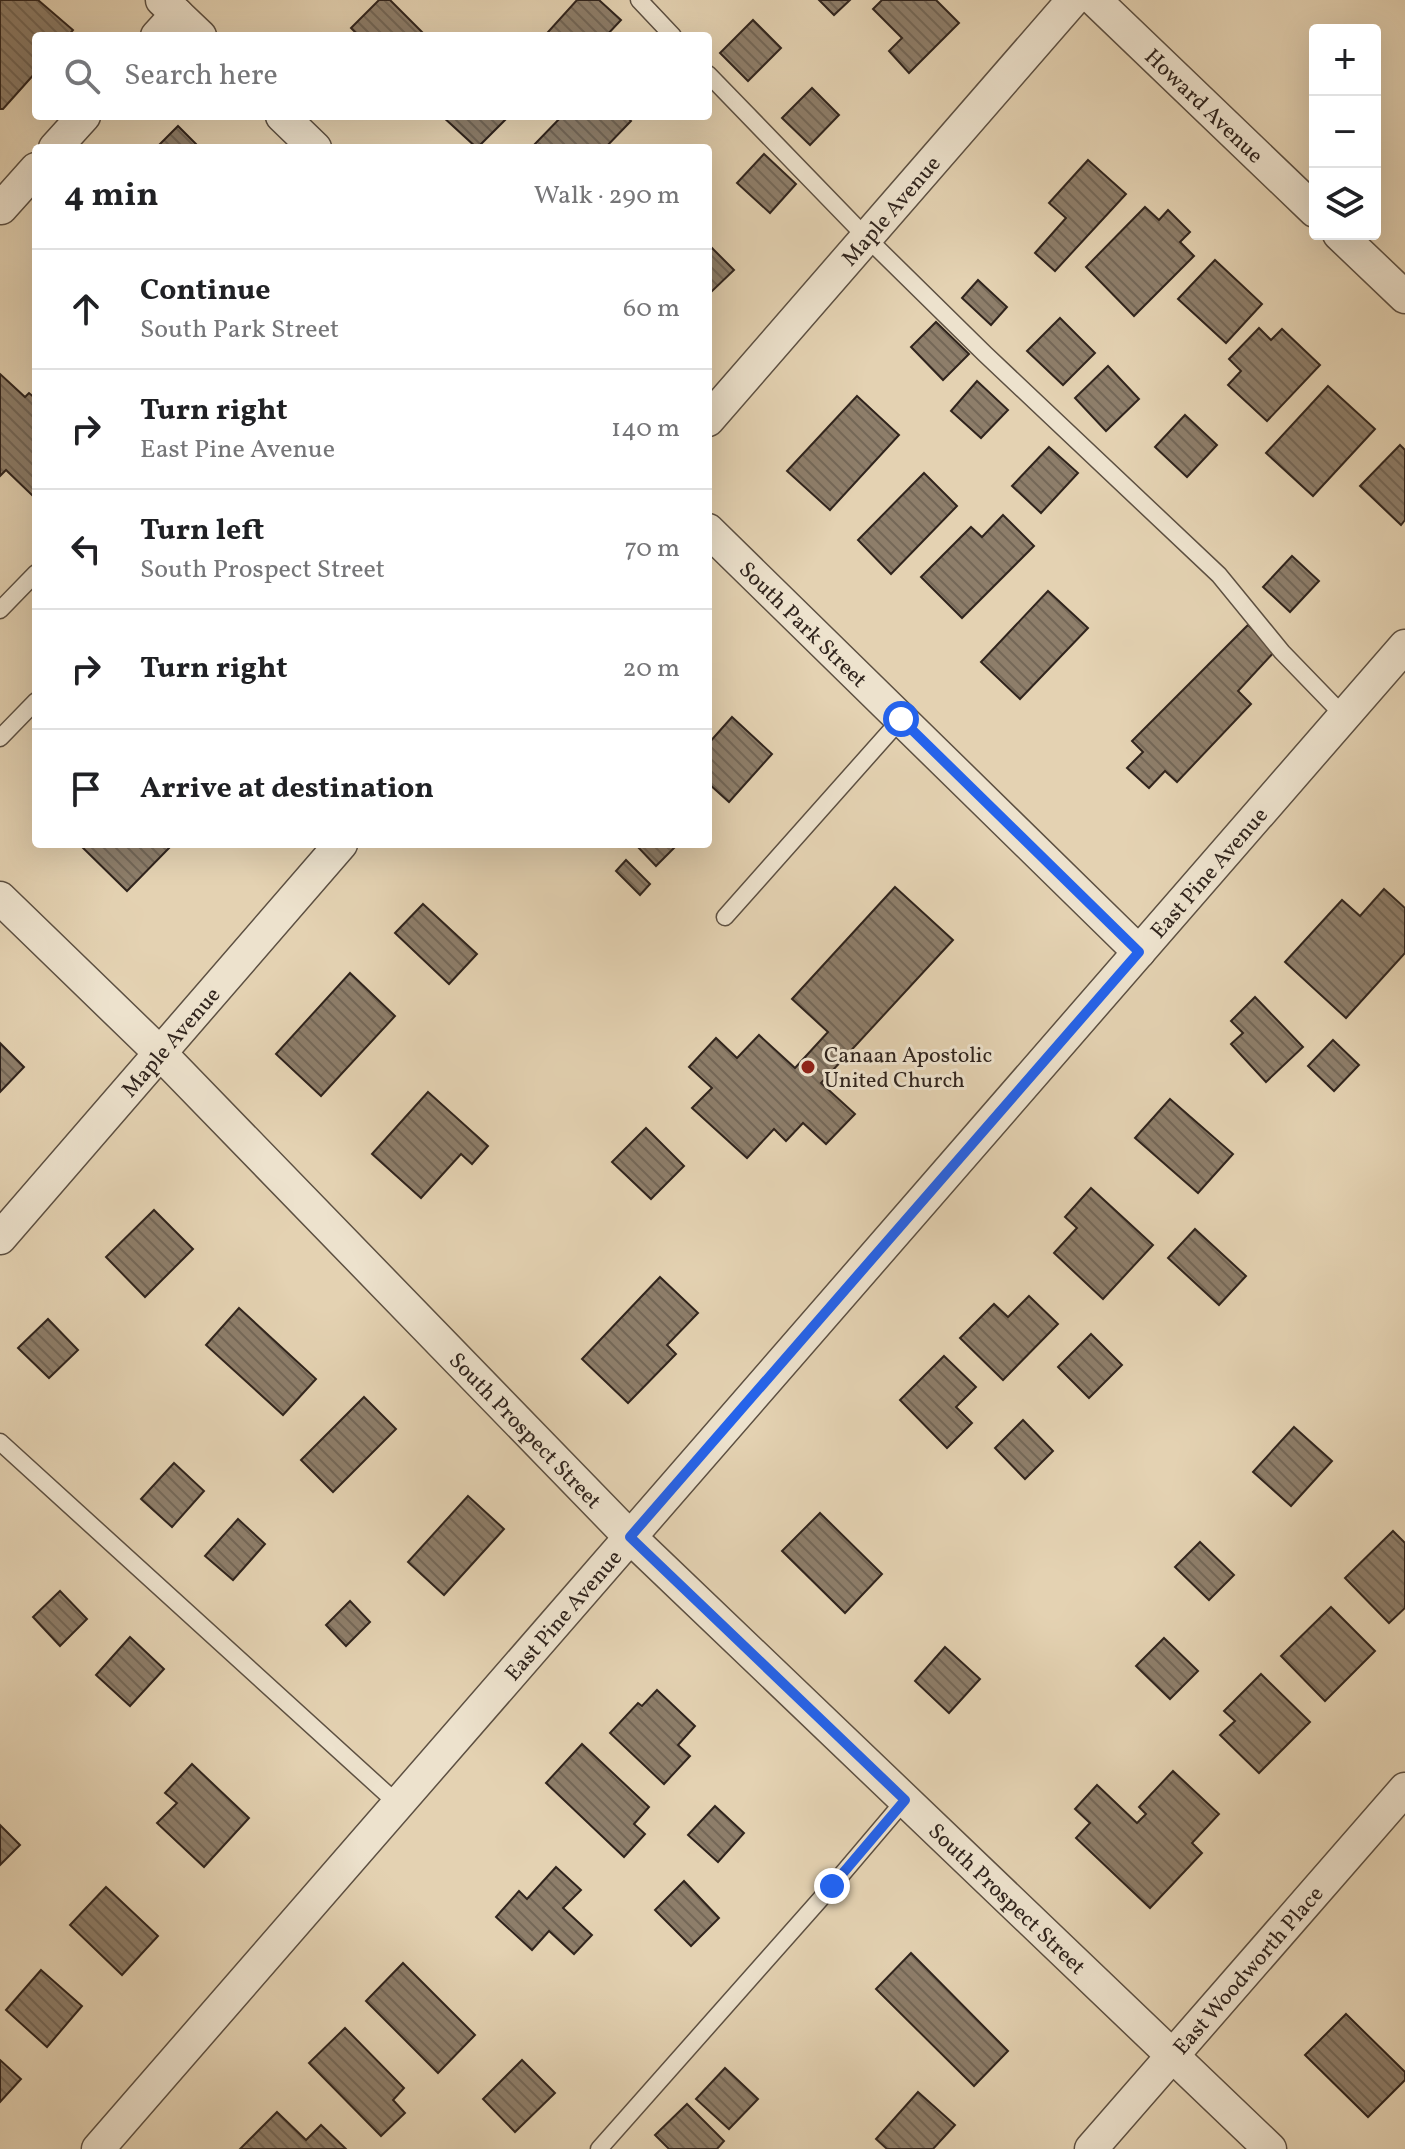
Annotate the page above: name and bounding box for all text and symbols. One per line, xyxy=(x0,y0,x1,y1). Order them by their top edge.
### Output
map controls xyxy=(1309,24,1381,240)
button: + xyxy=(1309,24,1381,96)
search box xyxy=(32,32,712,120)
street label: Howard Avenue xyxy=(1137,42,1269,172)
icon: search xyxy=(60,54,104,98)
text: Search here xyxy=(124,55,278,97)
button: − xyxy=(1309,96,1381,168)
street label: Maple Avenue xyxy=(836,150,949,274)
button: layers xyxy=(1309,168,1381,240)
text: 4 min xyxy=(64,173,159,220)
text: Walk · 290 m xyxy=(534,178,680,214)
text: Continue xyxy=(140,270,271,312)
icon: ahead xyxy=(64,287,108,331)
text: 60 m xyxy=(623,291,680,327)
text: South Park Street xyxy=(140,312,339,348)
text: Turn right xyxy=(140,390,288,432)
icon: right xyxy=(64,407,108,451)
text: 140 m xyxy=(611,411,680,447)
text: East Pine Avenue xyxy=(140,432,335,468)
text: Turn left xyxy=(140,510,264,552)
icon: left xyxy=(64,527,108,571)
text: 70 m xyxy=(625,531,680,567)
text: South Prospect Street xyxy=(140,552,385,588)
street label: South Park Street xyxy=(731,555,873,696)
icon: right xyxy=(64,647,108,691)
text: Turn right xyxy=(140,648,288,690)
text: 20 m xyxy=(622,651,680,687)
route start xyxy=(883,701,919,737)
icon: arrive xyxy=(64,767,108,811)
text: Arrive at destination xyxy=(140,768,434,810)
street label: East Pine Avenue xyxy=(1144,801,1276,946)
street label: Maple Avenue xyxy=(115,981,229,1105)
place label: Canaan Apostolic United Church xyxy=(824,1041,992,1097)
marker: Canaan Apostolic United Church xyxy=(799,1058,817,1076)
street label: South Prospect Street xyxy=(441,1346,608,1517)
street label: East Pine Avenue xyxy=(499,1544,630,1689)
street label: South Prospect Street xyxy=(920,1817,1092,1983)
route end xyxy=(814,1868,850,1904)
street label: East Woodworth Place xyxy=(1167,1880,1332,2062)

